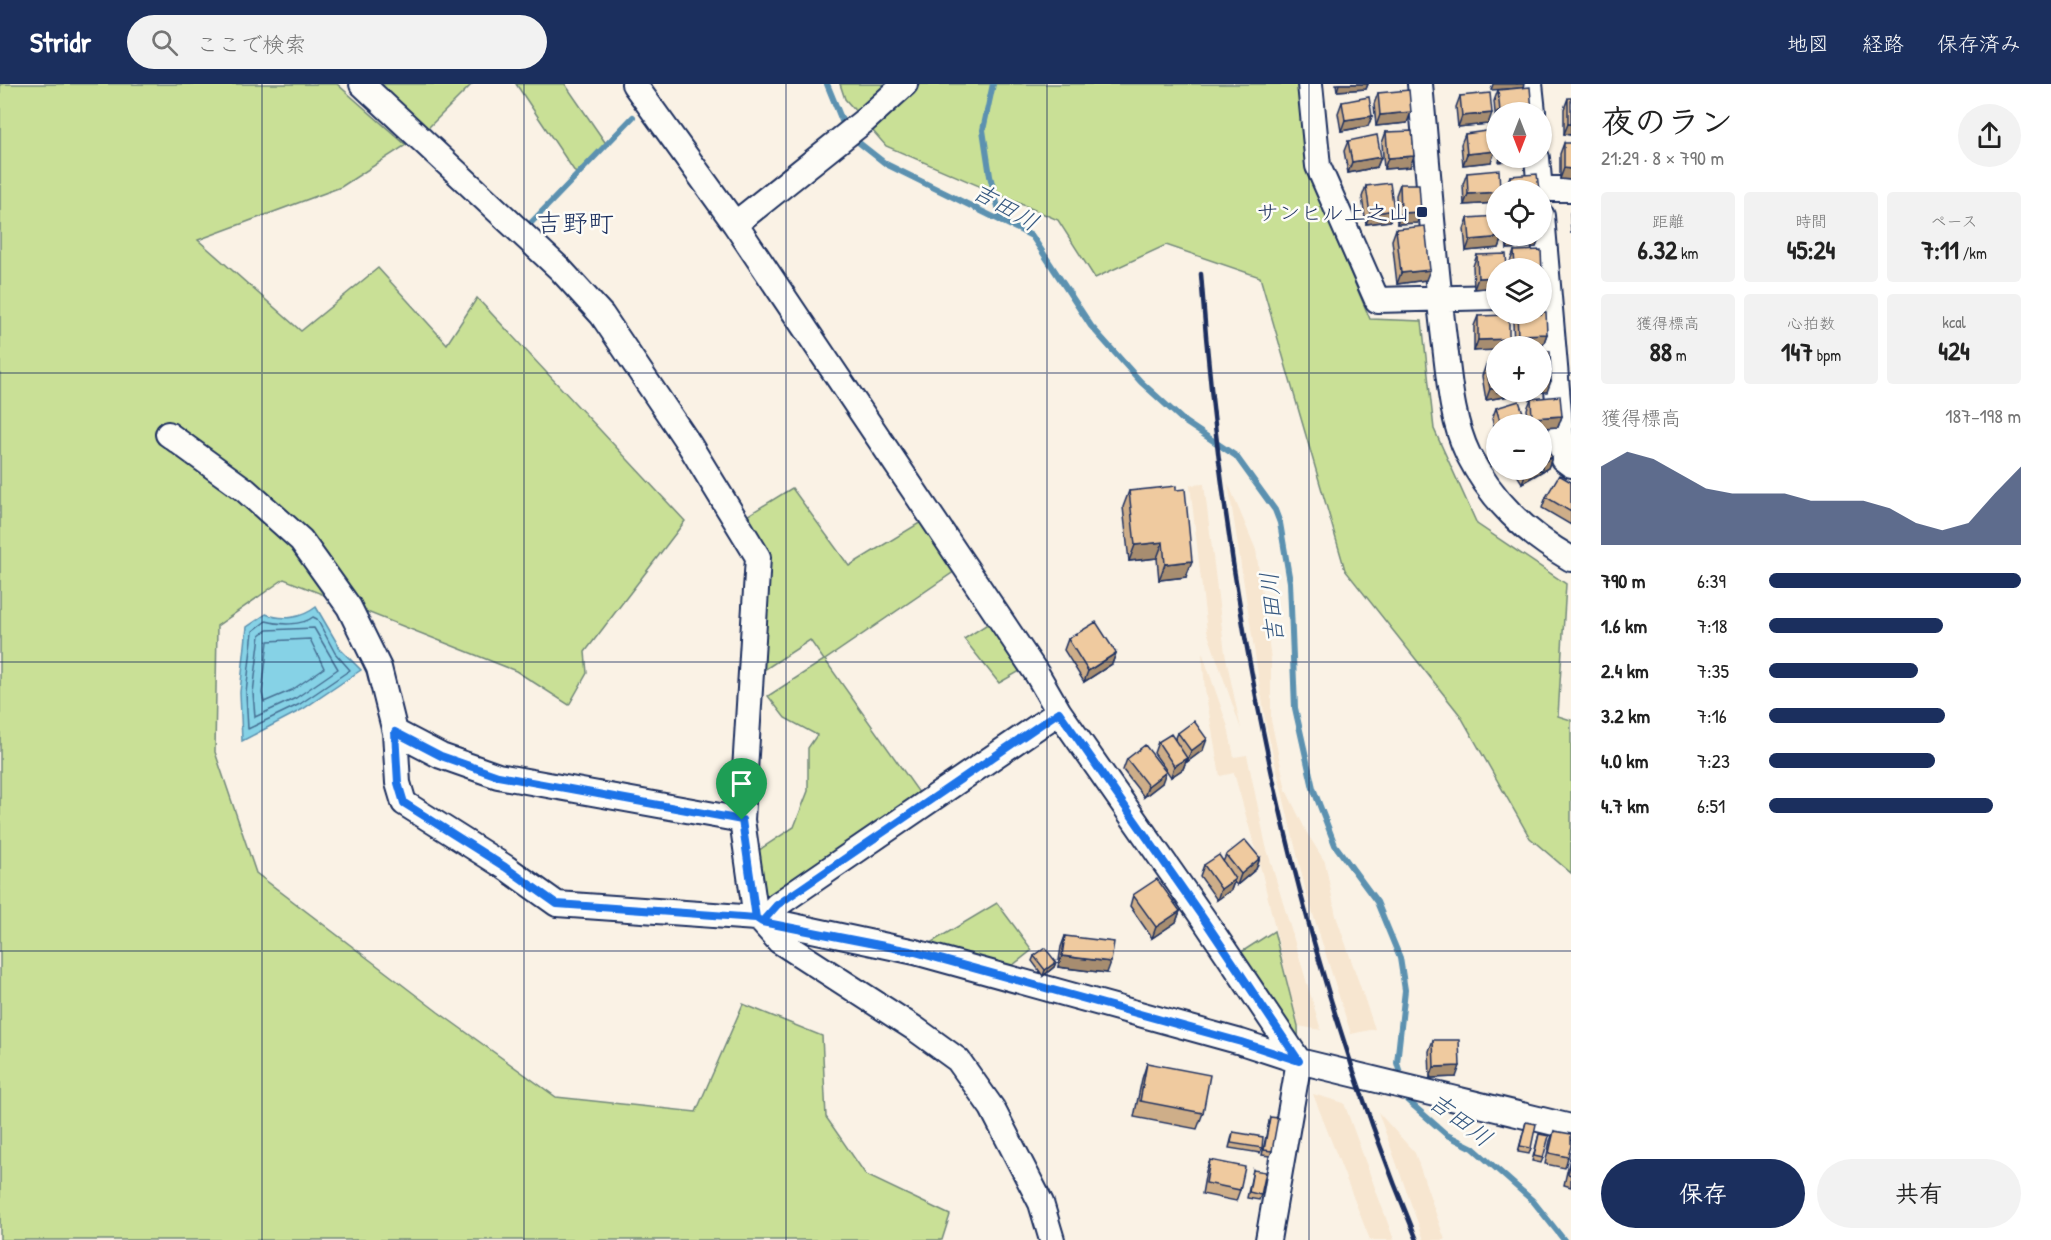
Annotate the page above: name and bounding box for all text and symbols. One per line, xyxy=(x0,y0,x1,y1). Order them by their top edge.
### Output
search box xyxy=(127,15,547,69)
text: Stridr xyxy=(30,23,91,61)
icon: search xyxy=(148,26,181,59)
text: ここで検索 xyxy=(196,29,306,59)
text: 地図 xyxy=(1787,29,1829,58)
text: 経路 xyxy=(1862,29,1904,58)
text: 保存済み xyxy=(1937,29,2021,58)
text: 夜のラン xyxy=(1601,99,1733,143)
north arrow xyxy=(1486,102,1552,168)
map controls xyxy=(1486,102,1552,480)
button: share xyxy=(1958,104,2021,167)
text: 21:29 · 8 × 790 m xyxy=(1601,144,1724,171)
water label: 吉田川 xyxy=(967,174,1045,238)
button: locate xyxy=(1486,180,1552,246)
place label: サンヒル上之山 xyxy=(1256,197,1410,227)
district label: 吉野町 xyxy=(536,205,614,240)
marker: サンヒル上之山 xyxy=(1415,205,1429,219)
text: 距離 xyxy=(1652,210,1684,232)
text: 時間 xyxy=(1795,210,1827,232)
text: ペース xyxy=(1930,210,1978,232)
text: 6.32 xyxy=(1638,232,1677,267)
text: 45:24 xyxy=(1787,232,1835,267)
text: 7:11 xyxy=(1921,232,1959,267)
text: km xyxy=(1677,242,1698,264)
text: /km xyxy=(1959,242,1987,264)
button: layers xyxy=(1486,258,1552,324)
text: kcal xyxy=(1942,311,1966,333)
text: 獲得標高 xyxy=(1636,312,1700,334)
text: 心拍数 xyxy=(1787,312,1835,334)
text: 424 xyxy=(1938,333,1970,368)
text: 88 xyxy=(1649,334,1672,369)
text: 147 xyxy=(1781,334,1813,369)
button: + xyxy=(1486,336,1552,402)
text: m xyxy=(1672,344,1687,366)
text: bpm xyxy=(1813,344,1841,366)
text: 187–198 m xyxy=(1945,402,2021,429)
text: 獲得標高 xyxy=(1601,404,1681,431)
button: − xyxy=(1486,414,1552,480)
text: 790 m xyxy=(1601,567,1645,594)
text: 6:39 xyxy=(1697,567,1726,594)
water label: 吉田川 xyxy=(1252,571,1290,645)
text: 1.6 km xyxy=(1601,612,1647,639)
text: 7:18 xyxy=(1697,612,1727,639)
text: 2.4 km xyxy=(1601,657,1649,684)
text: 7:35 xyxy=(1697,657,1729,684)
text: 3.2 km xyxy=(1601,702,1650,729)
text: 7:16 xyxy=(1697,702,1727,729)
text: 4.0 km xyxy=(1601,747,1648,774)
text: 7:23 xyxy=(1697,747,1730,774)
pin xyxy=(716,758,767,820)
icon: arrive xyxy=(725,767,758,800)
text: 4.7 km xyxy=(1601,792,1649,819)
text: 6:51 xyxy=(1697,792,1725,819)
water label: 吉田川 xyxy=(1423,1085,1499,1153)
button: 保存 xyxy=(1601,1159,1805,1228)
button: 共有 xyxy=(1817,1159,2021,1228)

